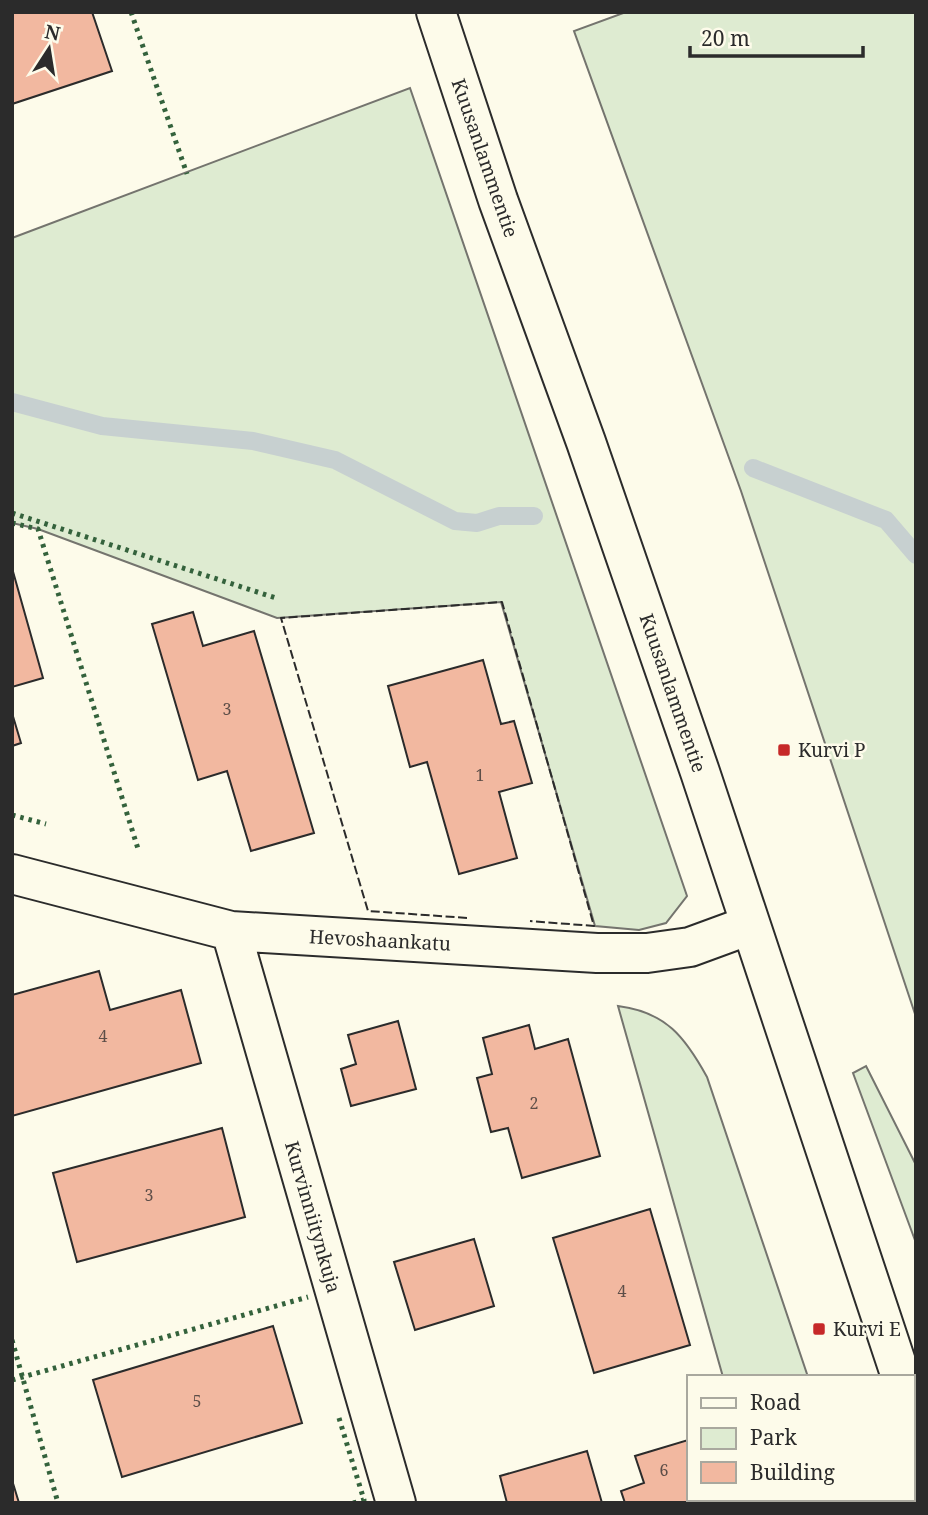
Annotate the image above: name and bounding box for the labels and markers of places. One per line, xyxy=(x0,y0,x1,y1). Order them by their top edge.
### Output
place label: Kurvi P xyxy=(798,737,865,763)
marker: Kurvi P xyxy=(776,742,792,758)
place label: Kurvi E xyxy=(833,1316,901,1342)
marker: Kurvi E xyxy=(811,1321,827,1337)

